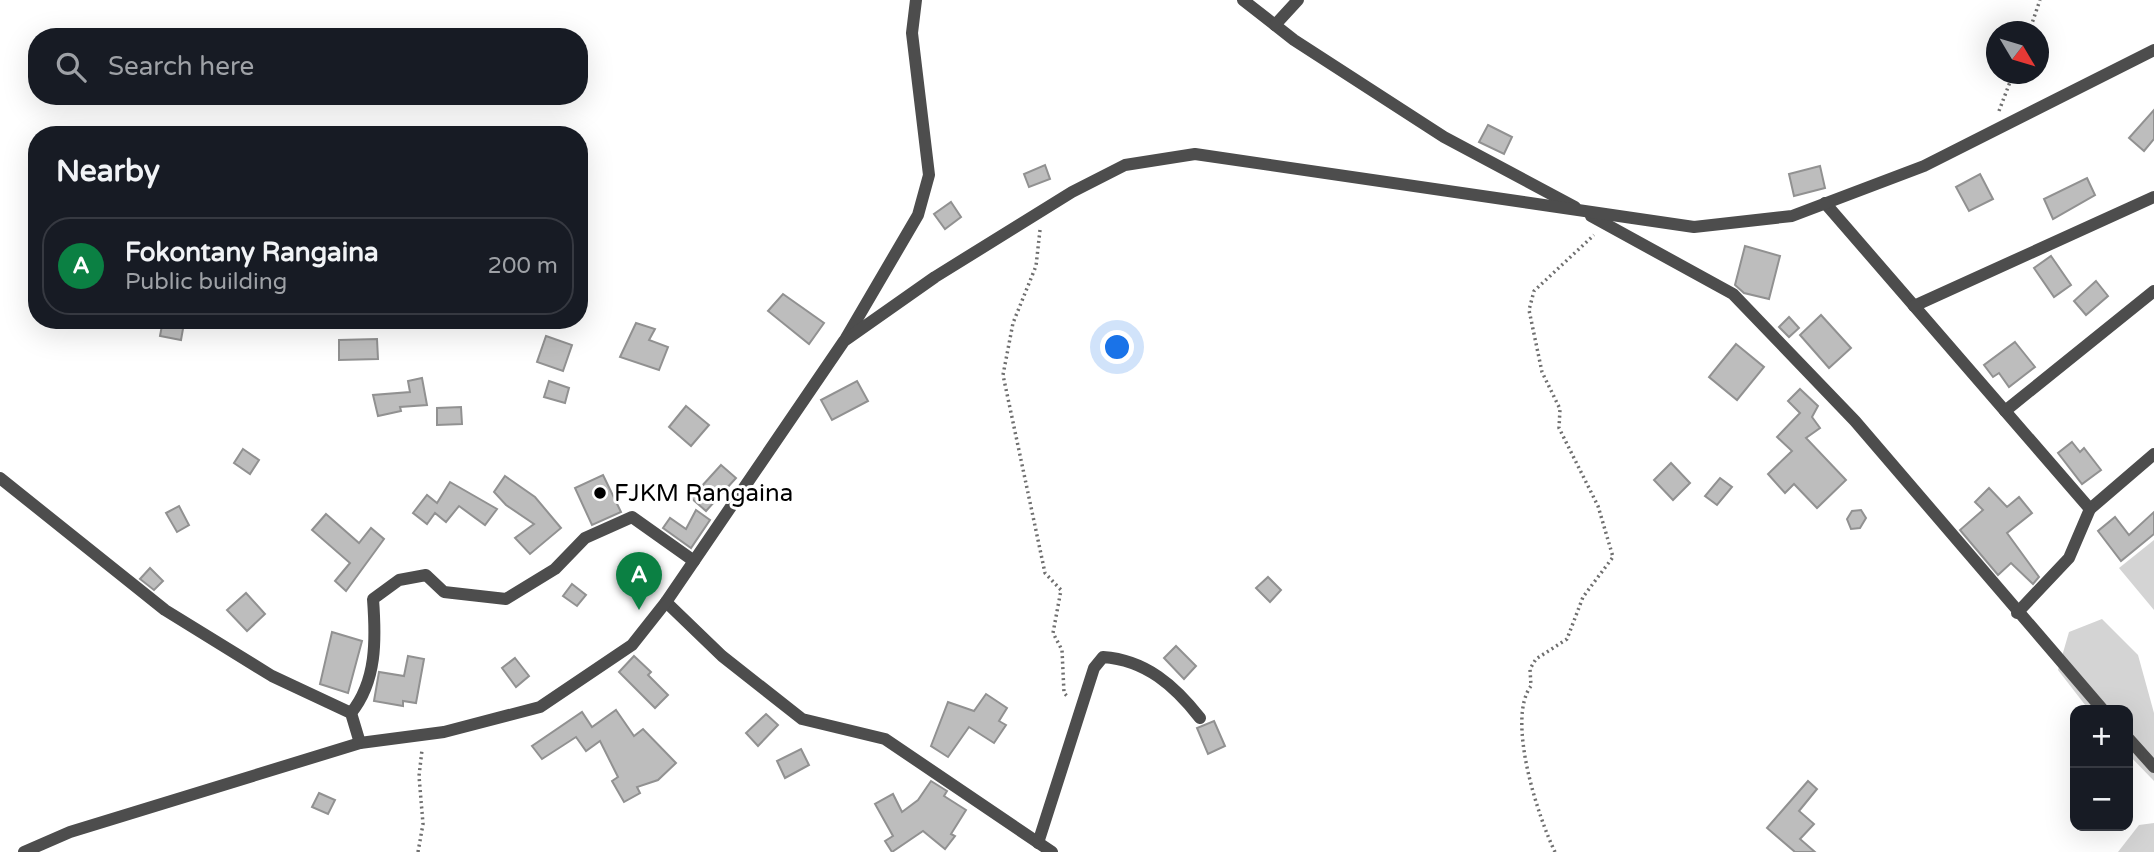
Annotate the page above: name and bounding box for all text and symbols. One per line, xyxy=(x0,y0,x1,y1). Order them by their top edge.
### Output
north arrow xyxy=(1986,21,2049,84)
search box xyxy=(28,28,588,105)
icon: search xyxy=(52,48,90,86)
text: Search here xyxy=(108,51,254,82)
text: Nearby xyxy=(56,153,160,190)
text: Fokontany Rangaina xyxy=(125,237,379,268)
text: A xyxy=(72,252,90,280)
text: 200 m xyxy=(488,252,558,280)
text: Public building xyxy=(125,268,287,296)
your location xyxy=(1100,330,1134,364)
place label: FJKM Rangaina xyxy=(614,479,793,508)
marker: FJKM Rangaina xyxy=(592,485,608,501)
pin: A xyxy=(616,552,662,610)
map controls xyxy=(2070,705,2133,831)
button: + xyxy=(2070,705,2133,768)
button: − xyxy=(2070,768,2133,831)

